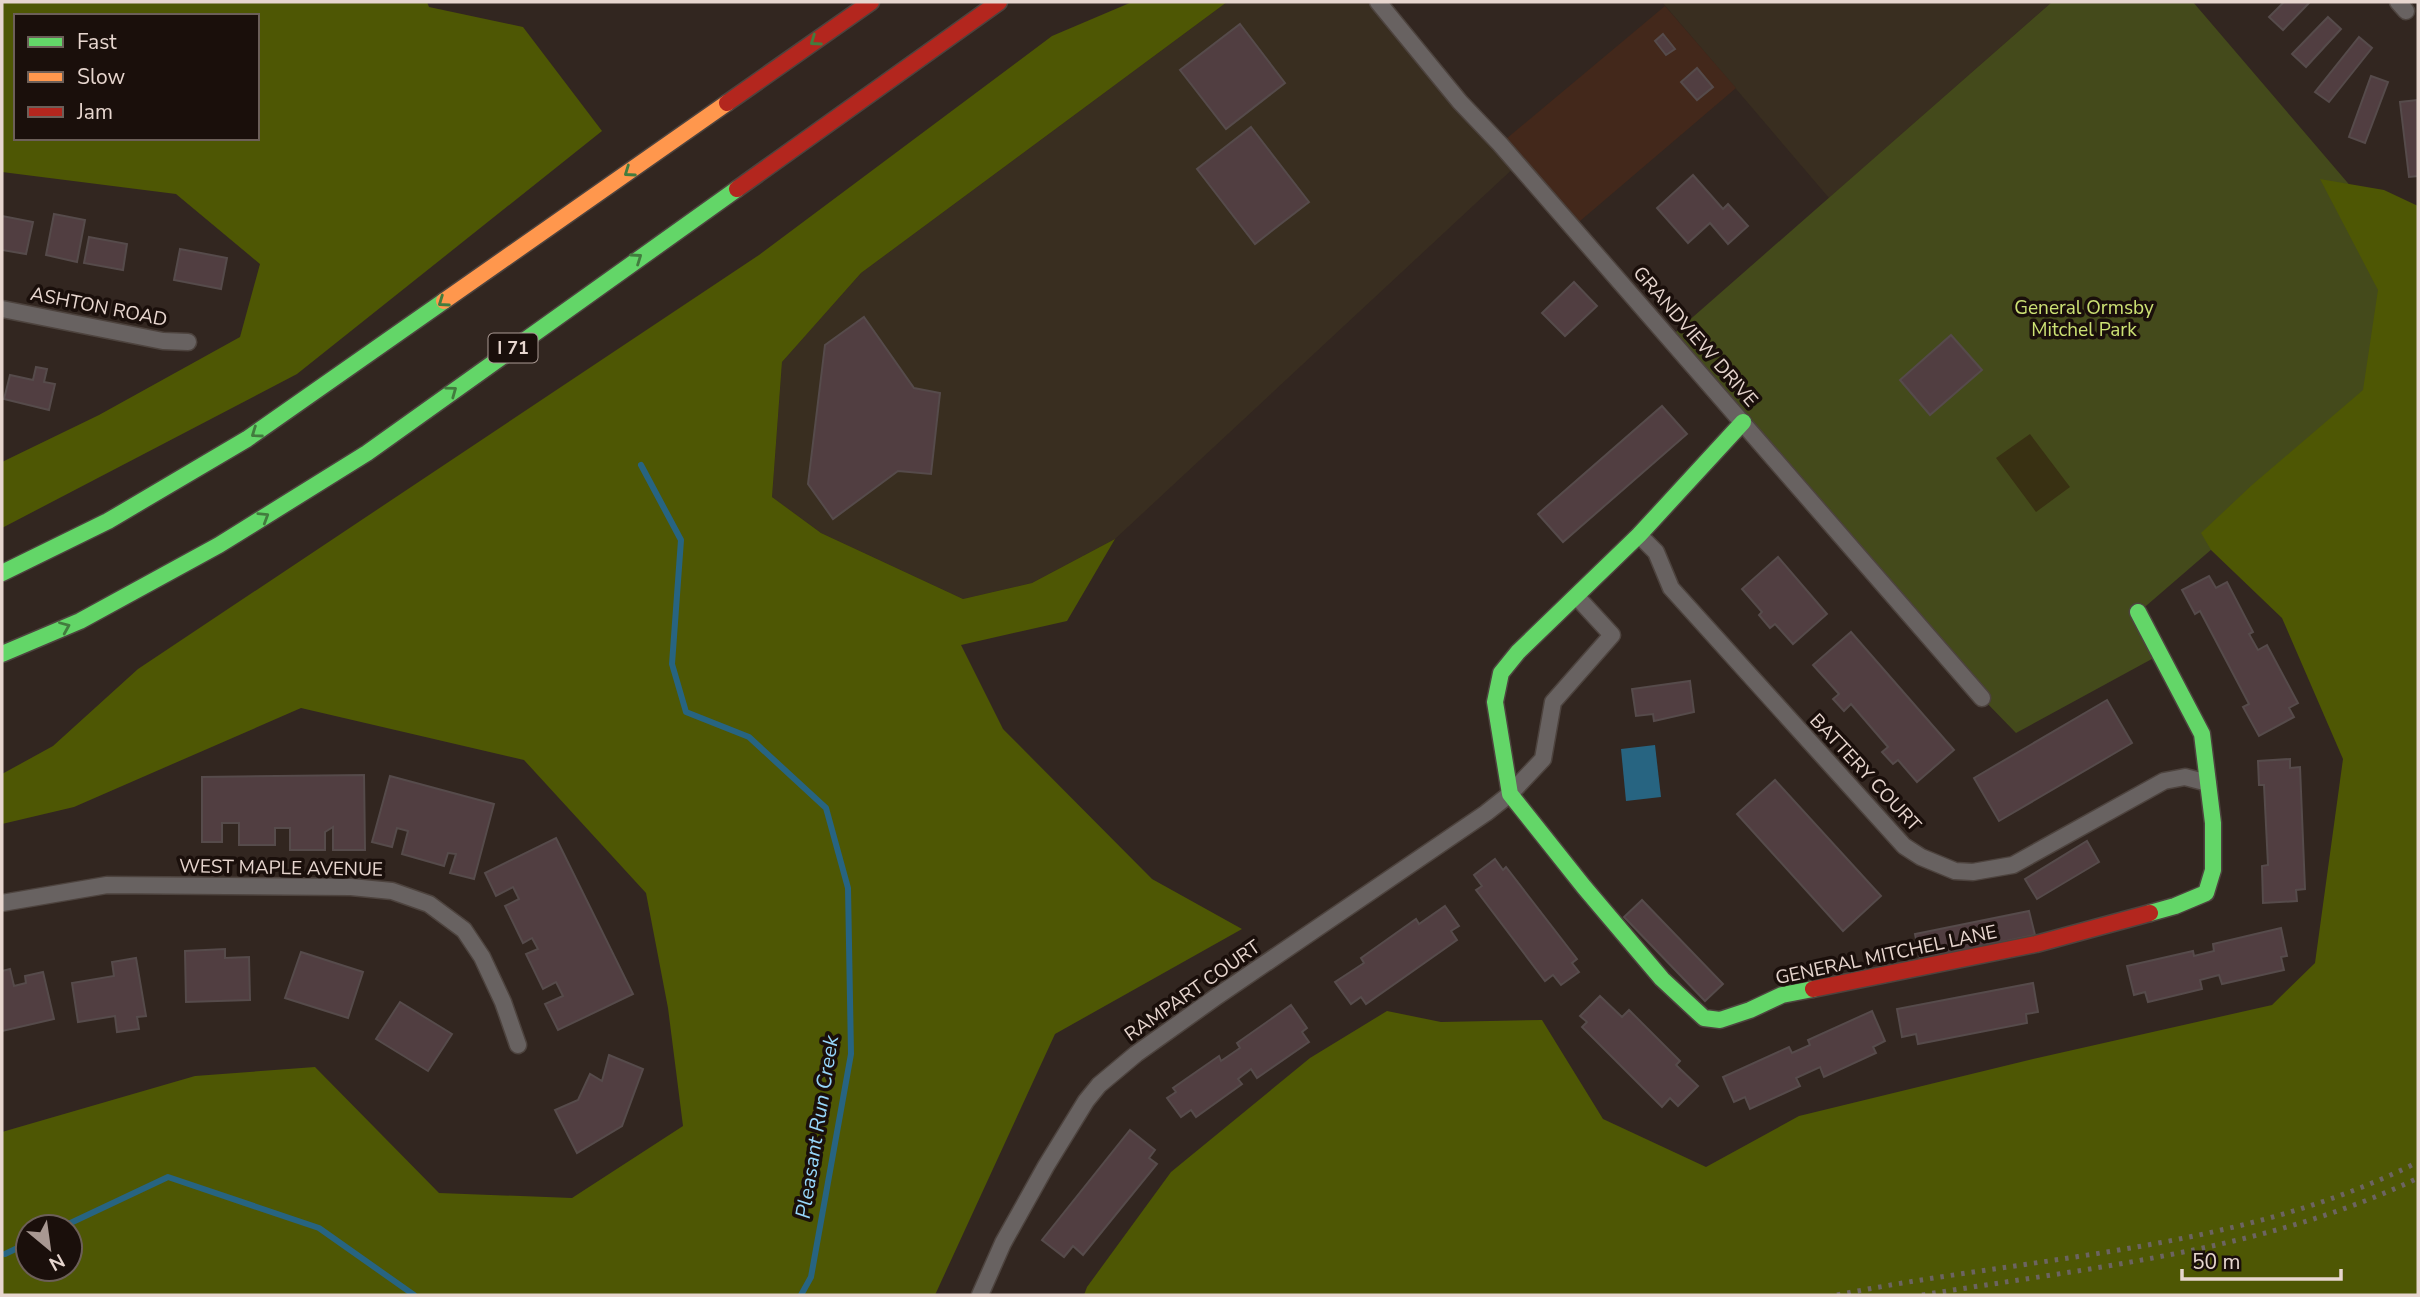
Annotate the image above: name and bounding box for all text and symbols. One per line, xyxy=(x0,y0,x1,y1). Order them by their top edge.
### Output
legend xyxy=(14,14,259,140)
text: Fast xyxy=(77,28,117,56)
one-way arrow xyxy=(810,33,823,45)
text: Slow xyxy=(77,63,126,91)
text: Jam xyxy=(76,98,113,126)
one-way arrow xyxy=(624,163,637,176)
one-way arrow xyxy=(629,254,642,266)
street label: GRANDVIEW DRIVE xyxy=(1627,261,1764,413)
street label: ASHTON ROAD xyxy=(28,281,169,333)
one-way arrow xyxy=(438,294,451,306)
park label: General Ormsby Mitchel Park xyxy=(2014,295,2154,343)
road number: I 71 xyxy=(489,334,538,362)
one-way arrow xyxy=(445,387,457,399)
one-way arrow xyxy=(251,425,264,437)
one-way arrow xyxy=(256,513,269,526)
one-way arrow xyxy=(57,621,70,635)
street label: BATTERY COURT xyxy=(1804,708,1927,838)
street label: WEST MAPLE AVENUE xyxy=(179,853,383,883)
street label: GENERAL MITCHEL LANE xyxy=(1773,919,1999,991)
street label: RAMPART COURT xyxy=(1119,934,1266,1047)
water label: Pleasant Run Creek xyxy=(789,1033,845,1221)
north arrow xyxy=(14,1213,84,1283)
scale bar xyxy=(2182,1238,2341,1282)
text: N xyxy=(44,1247,69,1277)
text: 50 m xyxy=(2192,1248,2241,1276)

